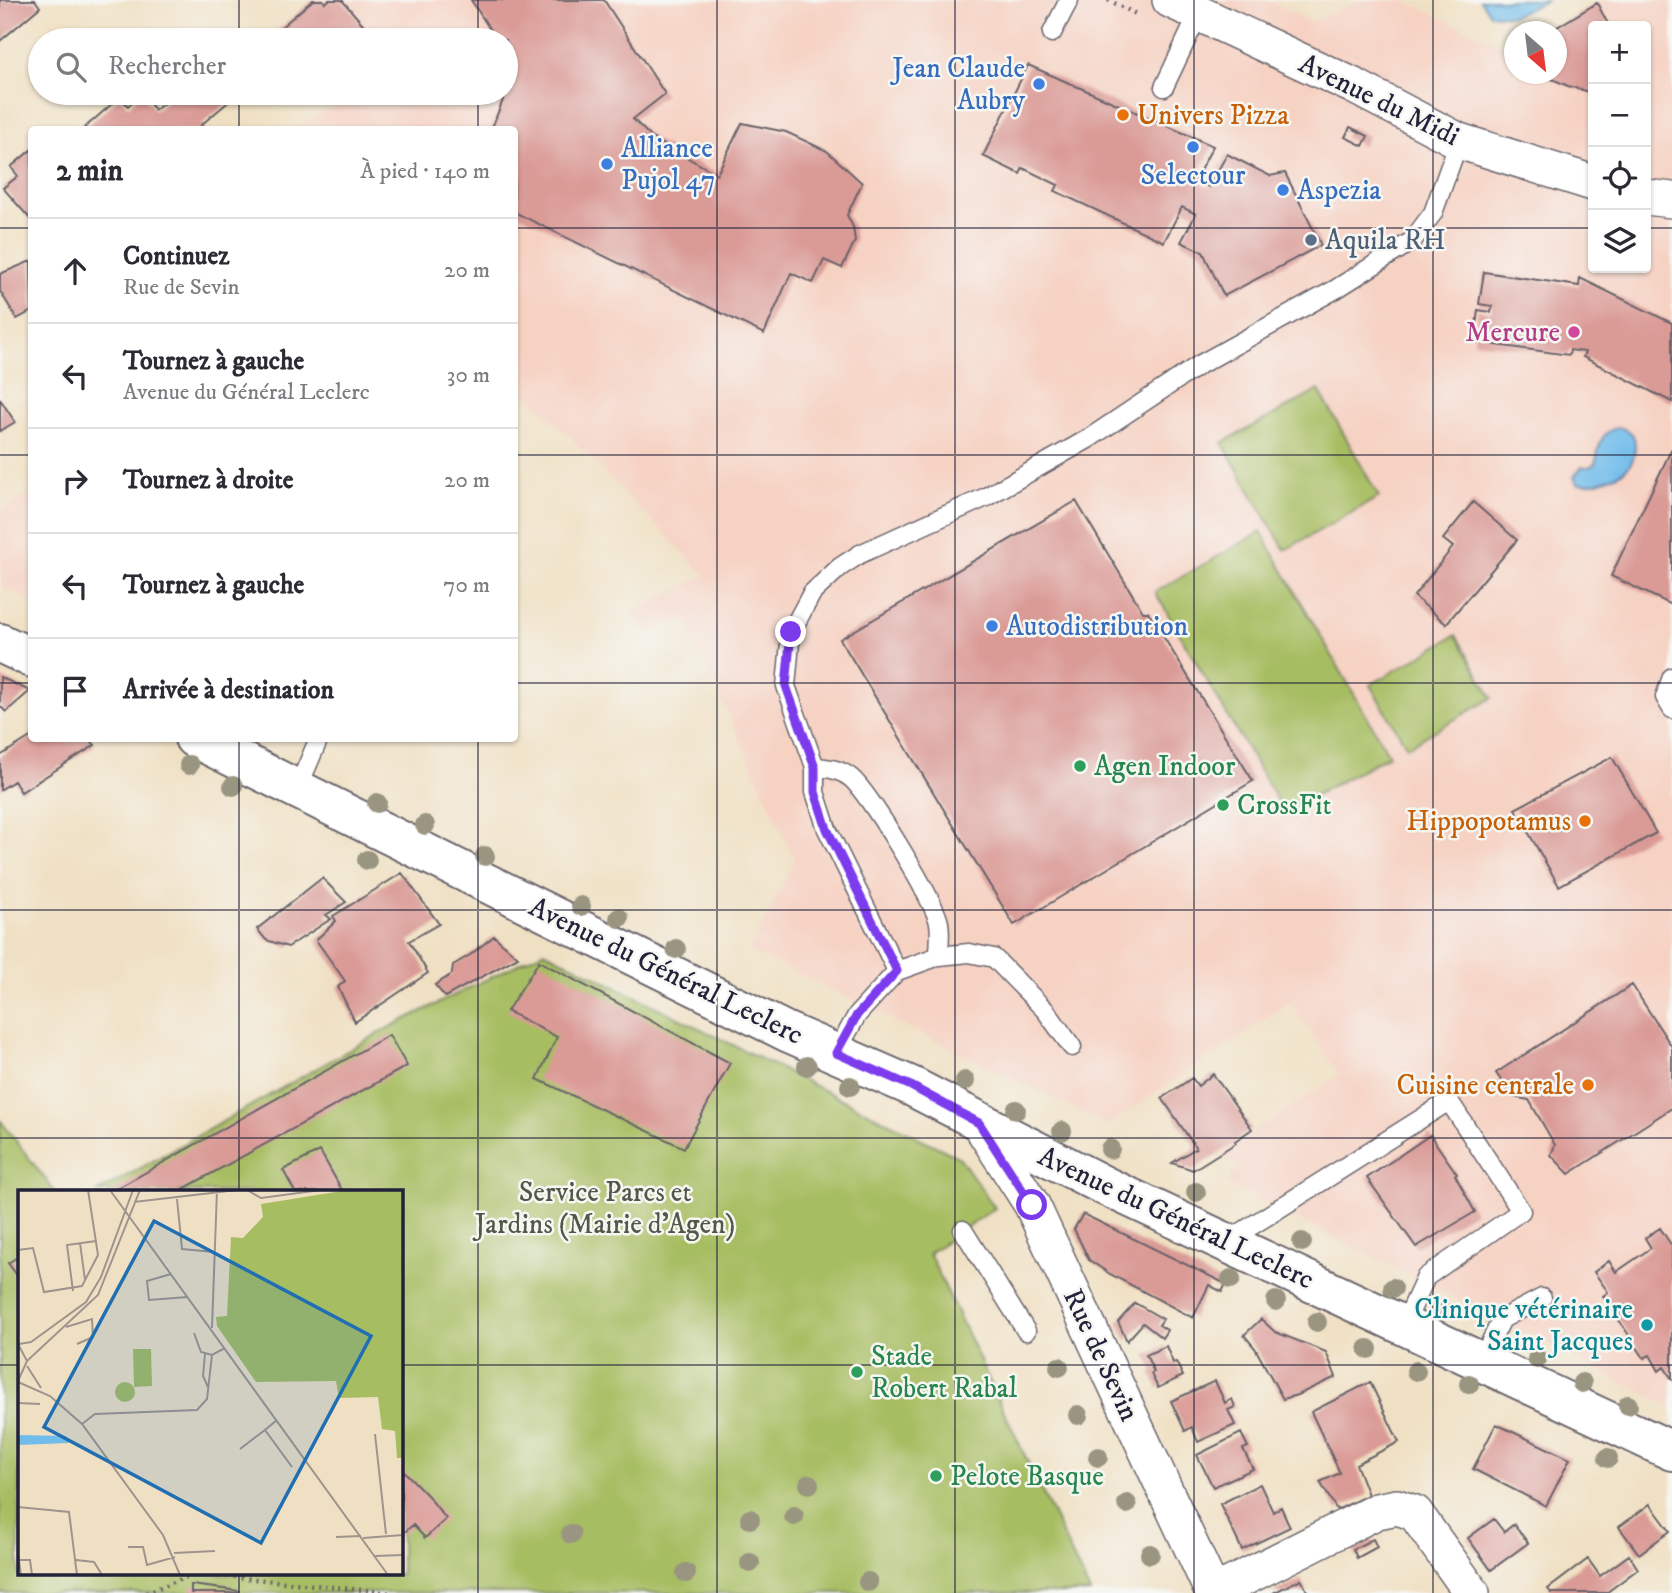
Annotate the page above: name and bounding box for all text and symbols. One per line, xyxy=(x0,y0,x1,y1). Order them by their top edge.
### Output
north arrow xyxy=(1504,21,1567,84)
map controls xyxy=(1588,21,1651,273)
button: + xyxy=(1588,21,1651,84)
search box xyxy=(28,28,518,105)
street label: Avenue du Midi xyxy=(1293,46,1465,154)
icon: search xyxy=(52,48,90,86)
text: Rechercher xyxy=(108,50,226,83)
place label: Jean Claude Aubry xyxy=(889,51,1026,118)
marker: Jean Claude Aubry xyxy=(1031,76,1047,92)
button: − xyxy=(1588,84,1651,147)
place label: Univers Pizza xyxy=(1137,98,1289,133)
marker: Univers Pizza xyxy=(1115,107,1131,123)
place label: Alliance Pujol 47 xyxy=(621,131,715,198)
marker: Selectour xyxy=(1185,139,1201,155)
button: locate xyxy=(1588,147,1651,210)
text: 2 min xyxy=(56,153,123,190)
marker: Alliance Pujol 47 xyxy=(599,156,615,172)
text: À pied · 140 m xyxy=(360,157,490,186)
place label: Selectour xyxy=(1141,158,1246,193)
place label: Aspezia xyxy=(1297,173,1381,208)
marker: Aspezia xyxy=(1275,182,1291,198)
button: layers xyxy=(1588,210,1651,273)
place label: Aquila RH xyxy=(1325,223,1446,258)
marker: Aquila RH xyxy=(1303,232,1319,248)
text: Continuez xyxy=(123,240,229,273)
icon: ahead xyxy=(56,252,94,290)
text: 20 m xyxy=(444,256,490,285)
text: Rue de Sevin xyxy=(123,273,239,302)
place label: Mercure xyxy=(1465,315,1560,350)
marker: Mercure xyxy=(1566,324,1582,340)
text: Tournez à gauche xyxy=(123,345,304,378)
icon: left xyxy=(56,357,94,395)
text: 30 m xyxy=(447,361,490,390)
text: Avenue du Général Leclerc xyxy=(123,378,370,407)
icon: right xyxy=(56,462,94,500)
text: Tournez à droite xyxy=(123,464,294,497)
text: 20 m xyxy=(444,466,490,495)
icon: left xyxy=(56,567,94,605)
text: Tournez à gauche xyxy=(123,569,304,602)
text: 70 m xyxy=(443,571,490,600)
place label: Autodistribution xyxy=(1006,609,1189,644)
route end xyxy=(775,616,806,647)
marker: Autodistribution xyxy=(984,618,1000,634)
icon: arrive xyxy=(56,672,94,710)
text: Arrivée à destination xyxy=(123,674,334,707)
place label: Agen Indoor xyxy=(1094,749,1236,784)
marker: Agen Indoor xyxy=(1072,758,1088,774)
place label: CrossFit xyxy=(1237,788,1331,823)
marker: CrossFit xyxy=(1215,797,1231,813)
place label: Hippopotamus xyxy=(1406,804,1571,839)
marker: Hippopotamus xyxy=(1577,813,1593,829)
street label: Avenue du Général Leclerc xyxy=(523,889,809,1053)
place label: Cuisine centrale xyxy=(1397,1068,1574,1103)
marker: Cuisine centrale xyxy=(1580,1077,1596,1093)
street label: Avenue du Général Leclerc xyxy=(1032,1139,1320,1297)
park label: Service Parcs et Jardins (Mairie d'Agen) xyxy=(472,1175,735,1242)
route start xyxy=(1016,1189,1047,1220)
inset map xyxy=(18,1190,402,1576)
street label: Rue de Sevin xyxy=(1055,1283,1147,1427)
place label: Clinique vétérinaire Saint Jacques xyxy=(1414,1292,1633,1359)
marker: Clinique vétérinaire Saint Jacques xyxy=(1639,1317,1655,1333)
place label: Stade Robert Rabal xyxy=(871,1339,1018,1406)
marker: Stade Robert Rabal xyxy=(849,1364,865,1380)
place label: Pelote Basque xyxy=(950,1459,1104,1494)
marker: Pelote Basque xyxy=(928,1468,944,1484)

